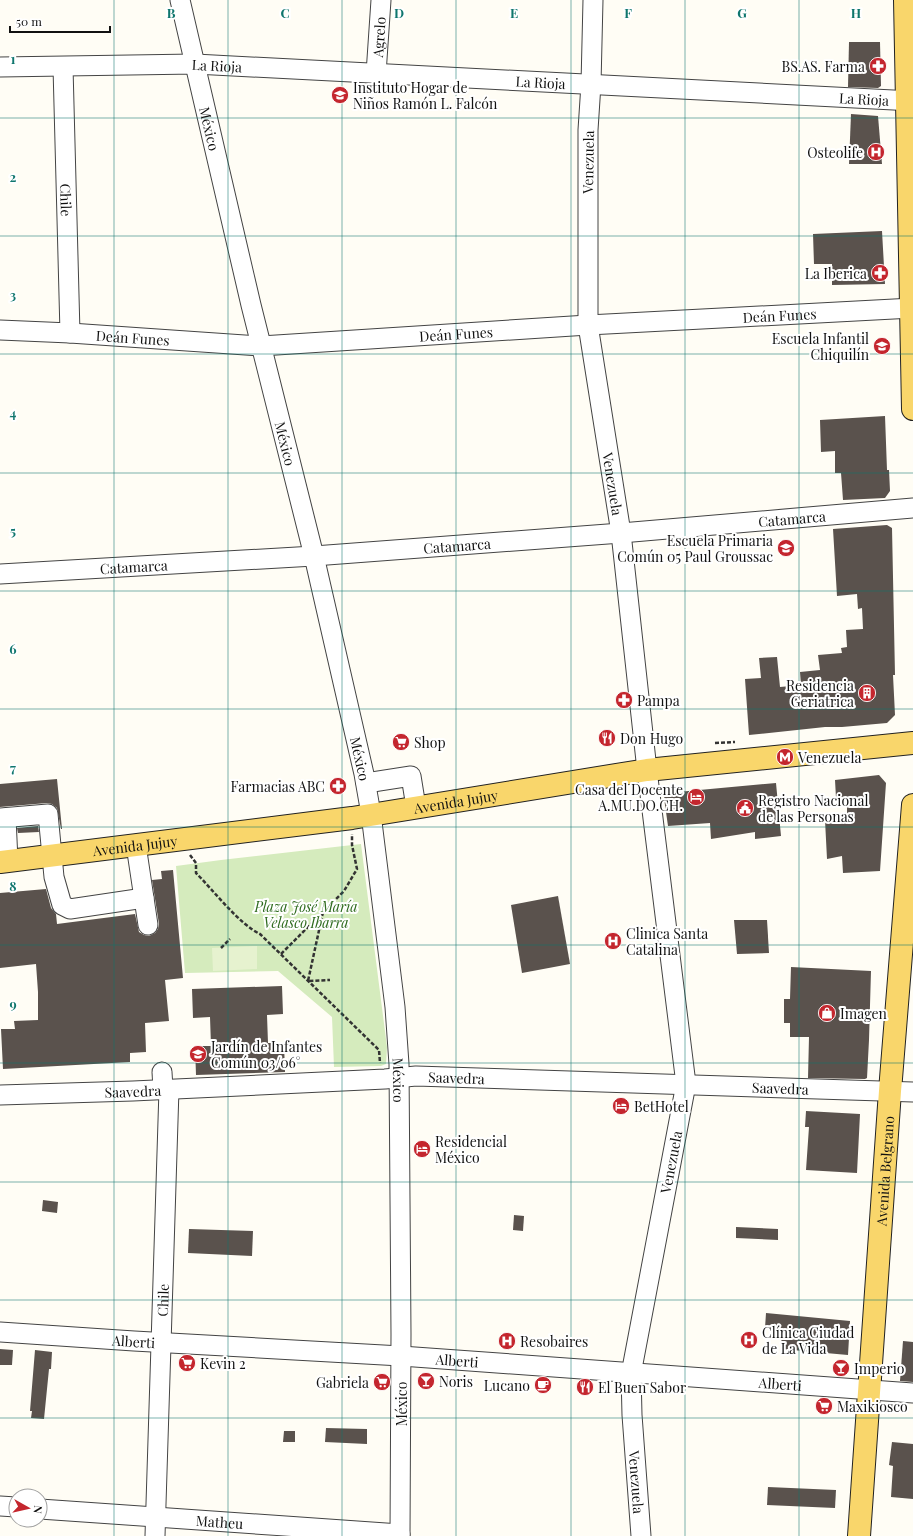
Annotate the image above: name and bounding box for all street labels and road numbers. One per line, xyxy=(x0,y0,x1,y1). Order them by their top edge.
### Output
street label: Agrelo xyxy=(368,16,389,59)
street label: La Rioja xyxy=(191,54,242,76)
street label: La Rioja xyxy=(515,71,566,93)
street label: La Rioja xyxy=(839,88,890,109)
street label: México xyxy=(196,105,224,153)
street label: Venezuela xyxy=(578,130,598,195)
street label: Chile xyxy=(57,183,76,217)
street label: Deán Funes xyxy=(742,304,817,326)
street label: Deán Funes xyxy=(419,322,494,345)
street label: Deán Funes xyxy=(95,325,170,349)
street label: México xyxy=(271,420,301,468)
street label: Venezuela xyxy=(599,450,628,517)
street label: Catamarca xyxy=(757,506,827,531)
street label: Catamarca xyxy=(423,533,492,557)
street label: Catamarca xyxy=(99,555,168,578)
street label: México xyxy=(346,735,375,783)
street label: Avenida Jujuy xyxy=(411,785,499,817)
street label: Avenida Jujuy xyxy=(91,830,178,860)
street label: México xyxy=(389,1057,409,1103)
street label: Saavedra xyxy=(428,1067,485,1088)
street label: Saavedra xyxy=(752,1077,809,1098)
street label: Saavedra xyxy=(104,1080,162,1101)
street label: Avenida Belgrano xyxy=(871,1115,898,1227)
street label: Venezuela xyxy=(655,1129,686,1196)
street label: Chile xyxy=(152,1283,172,1317)
street label: Alberti xyxy=(111,1330,156,1352)
street label: Alberti xyxy=(434,1349,479,1371)
street label: Alberti xyxy=(757,1372,802,1394)
street label: México xyxy=(392,1381,411,1426)
street label: Venezuela xyxy=(625,1449,649,1514)
street label: Matheu xyxy=(195,1510,244,1533)

